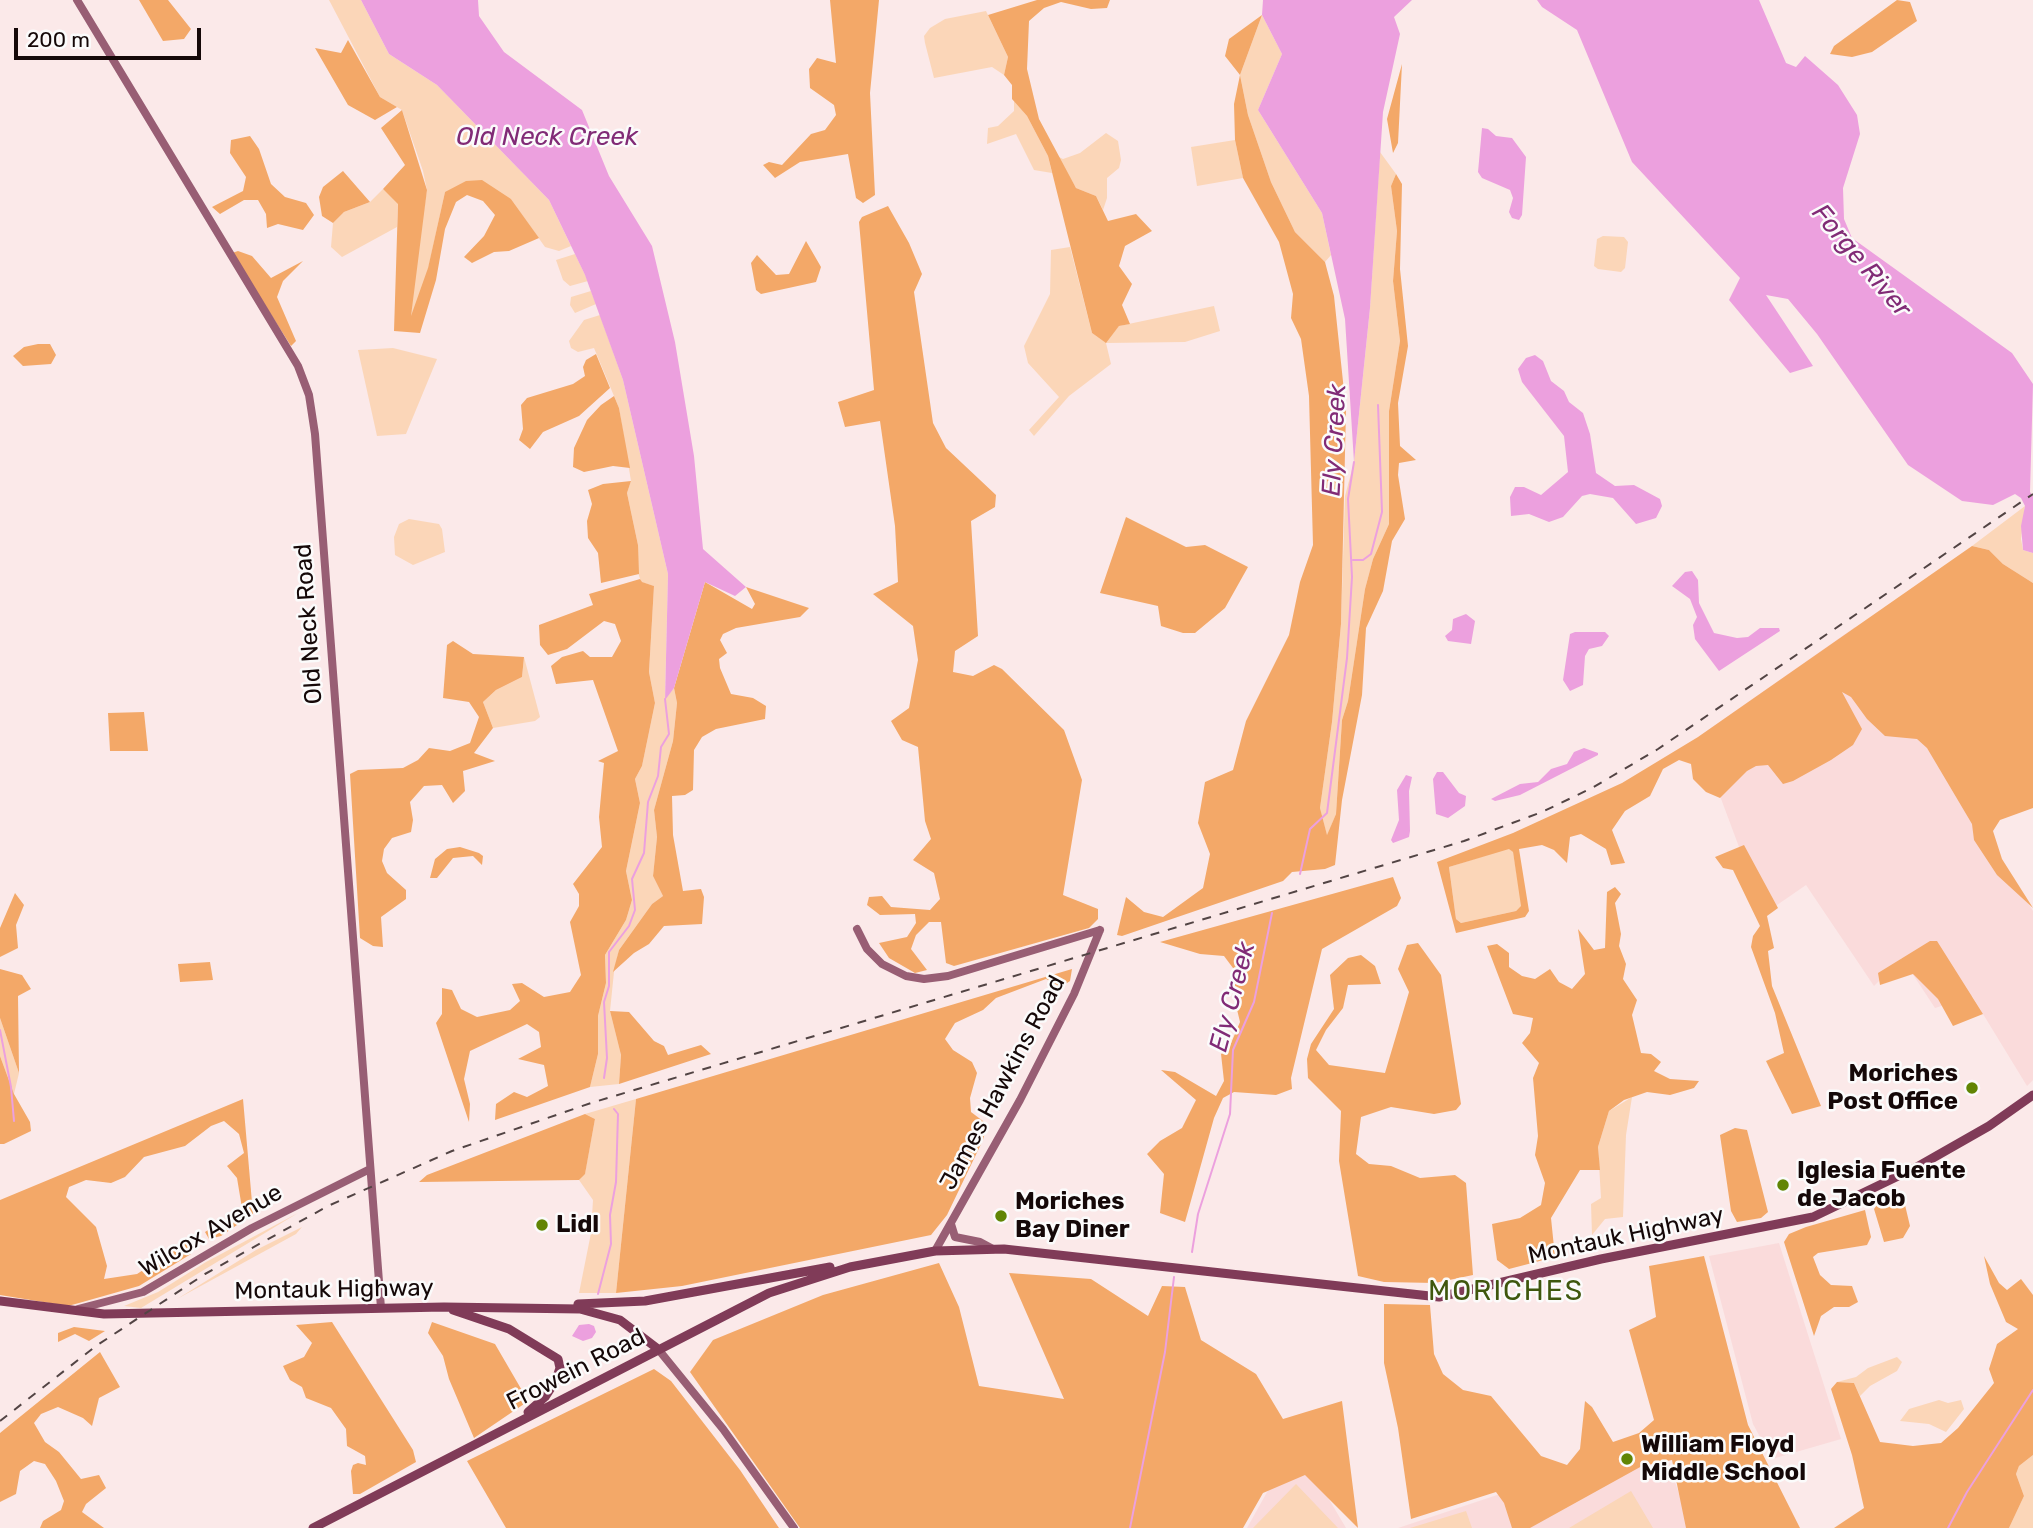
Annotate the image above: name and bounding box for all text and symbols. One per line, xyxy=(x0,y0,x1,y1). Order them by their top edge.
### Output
scale bar xyxy=(18,14,205,58)
text: 200 m xyxy=(27,27,90,52)
water label: Old Neck Creek xyxy=(456,121,638,153)
water label: Forge River xyxy=(1805,198,1917,324)
water label: Ely Creek xyxy=(1316,383,1354,497)
street label: Old Neck Road xyxy=(289,543,329,705)
water label: Ely Creek xyxy=(1203,939,1263,1055)
street label: James Hawkins Road xyxy=(934,971,1072,1195)
place label: Moriches Post Office xyxy=(1827,1060,1958,1116)
marker: Moriches Post Office xyxy=(1964,1080,1980,1096)
place label: Iglesia Fuente de Jacob xyxy=(1797,1157,1966,1213)
marker: Iglesia Fuente de Jacob xyxy=(1775,1177,1791,1193)
street label: Wilcox Avenue xyxy=(134,1178,288,1284)
place label: Moriches Bay Diner xyxy=(1015,1188,1130,1244)
street label: Montauk Highway xyxy=(1525,1201,1727,1271)
marker: Moriches Bay Diner xyxy=(993,1208,1009,1224)
place label: Lidl xyxy=(556,1211,599,1239)
marker: Lidl xyxy=(534,1217,550,1233)
street label: Montauk Highway xyxy=(234,1274,434,1306)
district label: MORICHES xyxy=(1429,1275,1583,1309)
street label: Frowein Road xyxy=(502,1323,650,1417)
place label: William Floyd Middle School xyxy=(1641,1431,1806,1487)
marker: William Floyd Middle School xyxy=(1619,1451,1635,1467)

